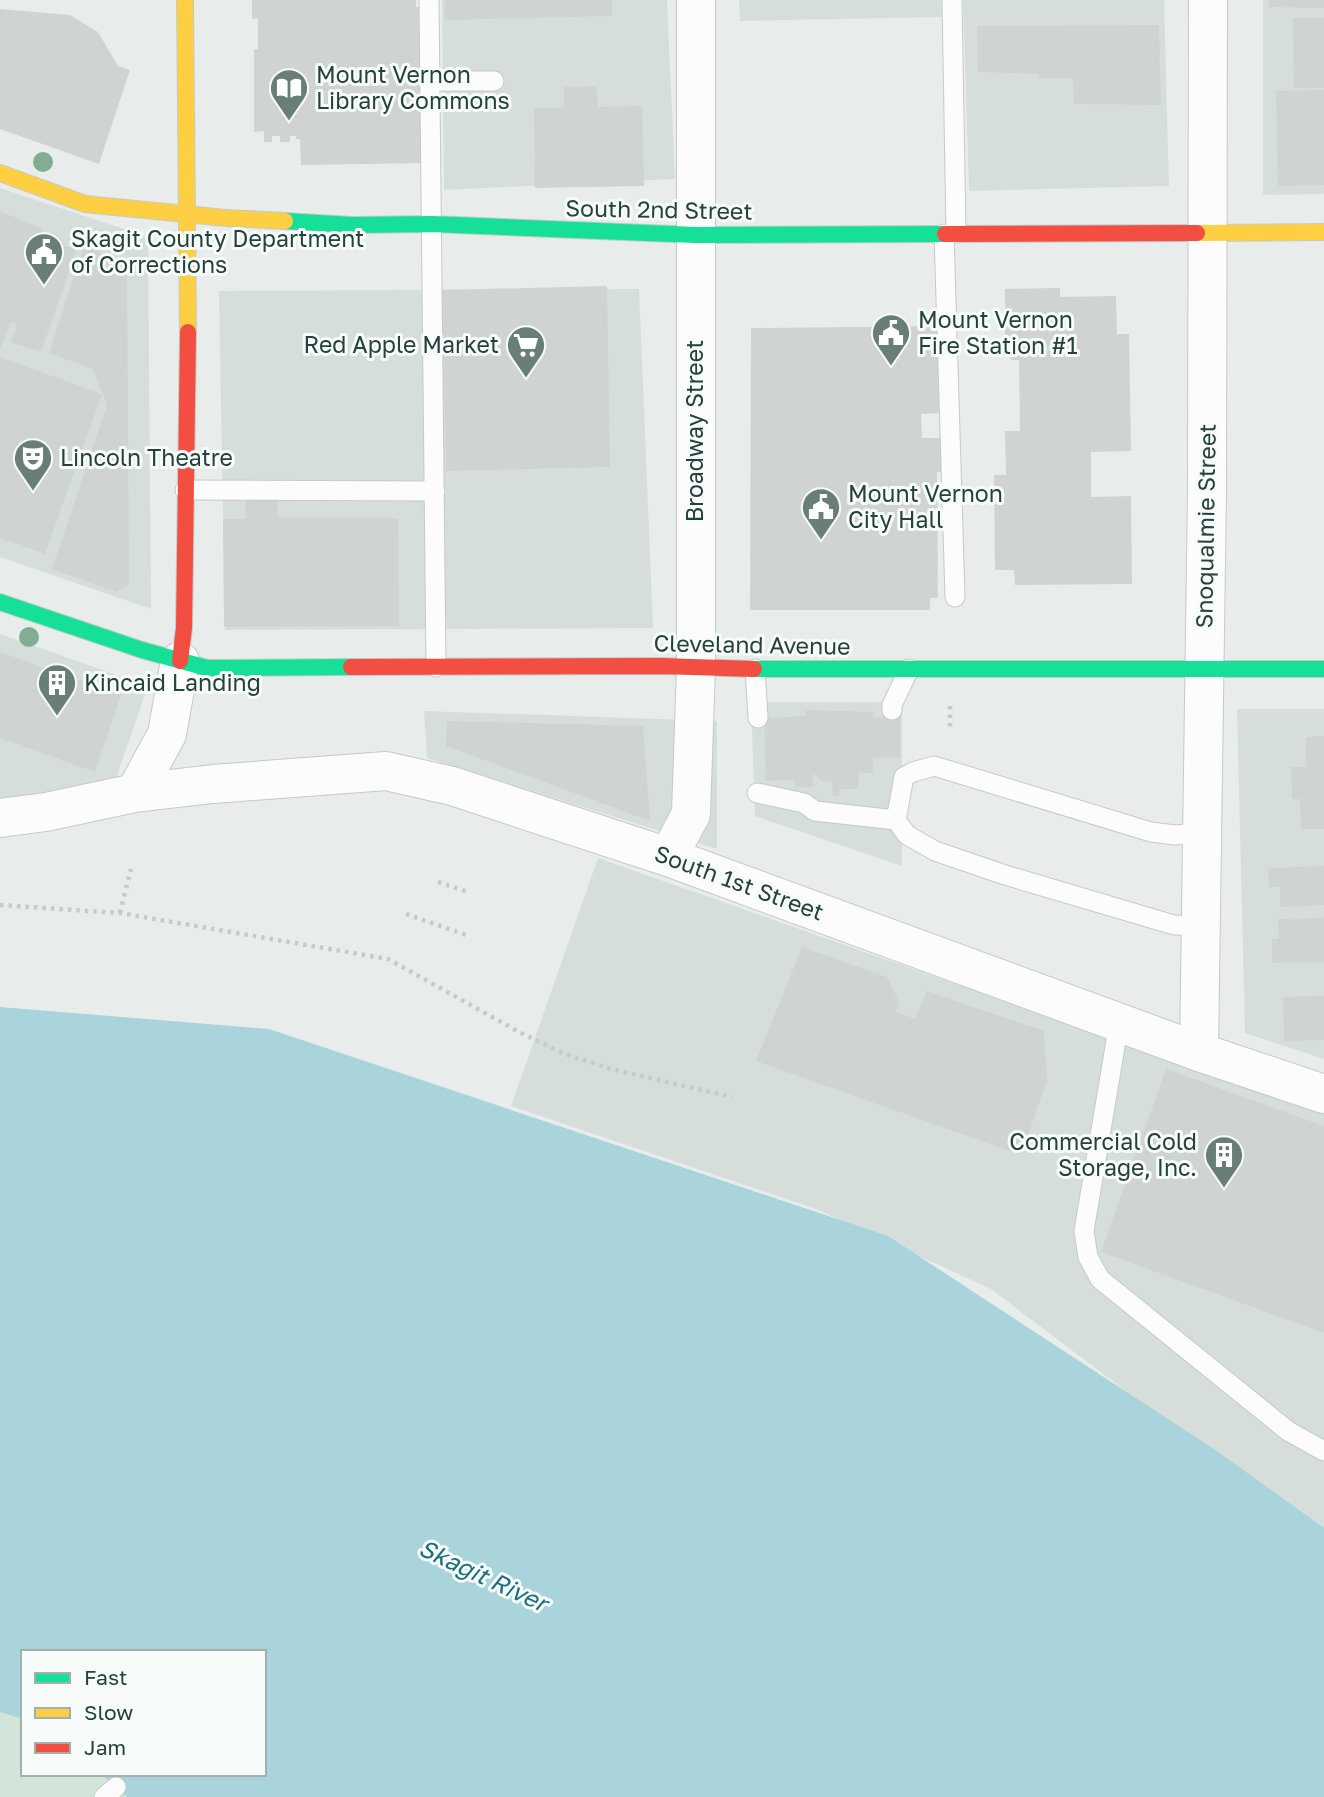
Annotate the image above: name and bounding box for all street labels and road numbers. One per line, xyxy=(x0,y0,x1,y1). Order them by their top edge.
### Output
street label: South 2nd Street xyxy=(565,193,753,225)
street label: Broadway Street xyxy=(680,340,708,522)
street label: Snoqualmie Street xyxy=(1189,423,1221,629)
street label: Cleveland Avenue xyxy=(653,628,851,660)
street label: South 1st Street xyxy=(651,838,828,926)

